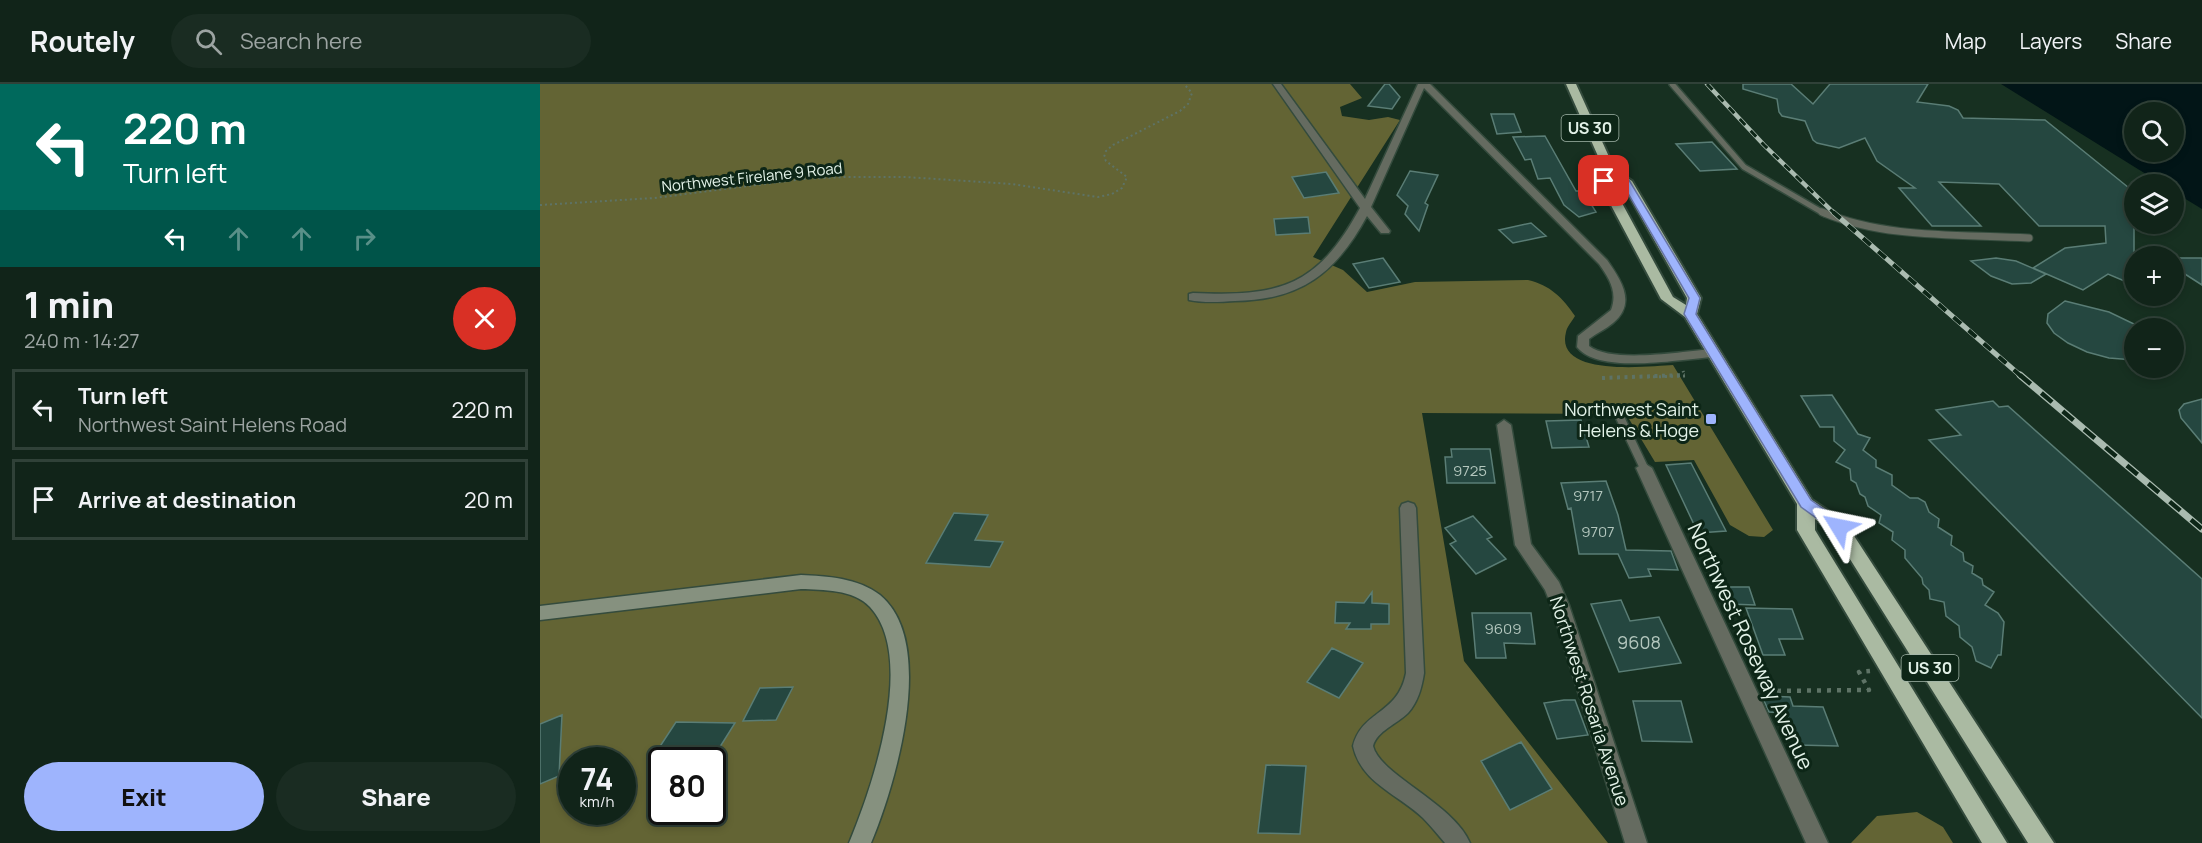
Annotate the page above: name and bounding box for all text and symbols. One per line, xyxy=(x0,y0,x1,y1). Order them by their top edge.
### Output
search box xyxy=(171,14,591,68)
text: Routely xyxy=(30,22,135,60)
icon: search xyxy=(192,25,225,58)
text: Search here xyxy=(240,26,362,56)
text: Map xyxy=(1945,27,1986,55)
text: Layers xyxy=(2019,27,2082,55)
text: Share xyxy=(2115,27,2172,55)
text: 220 m xyxy=(123,99,247,157)
map controls xyxy=(2124,102,2184,378)
button: search xyxy=(2124,102,2184,162)
icon: left xyxy=(24,108,102,186)
road number: US 30 xyxy=(1562,115,1618,141)
text: Turn left xyxy=(123,154,227,191)
pin xyxy=(1578,155,1629,206)
street label: Northwest Firelane 9 Road xyxy=(661,157,843,197)
icon: arrive xyxy=(1587,164,1620,197)
button: layers xyxy=(2124,174,2184,234)
icon: left xyxy=(159,222,192,255)
icon: ahead xyxy=(222,222,255,255)
icon: ahead xyxy=(285,222,318,255)
icon: right xyxy=(348,222,381,255)
button: + xyxy=(2124,246,2184,306)
text: 1 min xyxy=(24,280,114,329)
button: close xyxy=(453,287,516,350)
button: − xyxy=(2124,318,2184,378)
text: 240 m · 14:27 xyxy=(24,327,140,354)
text: Turn left xyxy=(78,381,168,411)
icon: left xyxy=(27,393,60,426)
text: 220 m xyxy=(451,395,513,425)
place label: Northwest Saint Helens & Hoge xyxy=(1564,397,1699,442)
text: Northwest Saint Helens Road xyxy=(78,411,347,438)
marker: Northwest Saint Helens & Hoge xyxy=(1704,412,1718,426)
house number: 9725 xyxy=(1453,460,1487,481)
icon: arrive xyxy=(27,483,60,516)
text: Arrive at destination xyxy=(78,485,296,515)
text: 20 m xyxy=(464,485,513,515)
house number: 9717 xyxy=(1573,485,1603,506)
position arrow xyxy=(1807,495,1871,559)
street label: Northwest Roseway Avenue xyxy=(1681,518,1821,774)
house number: 9707 xyxy=(1581,521,1615,542)
street label: Northwest Rosaria Avenue xyxy=(1545,593,1635,809)
house number: 9609 xyxy=(1484,618,1522,639)
house number: 9608 xyxy=(1617,630,1661,654)
road number: US 30 xyxy=(1902,655,1958,681)
speed limit sign: 80 xyxy=(648,747,726,825)
text: 74 xyxy=(580,758,614,799)
button: Exit xyxy=(24,762,264,831)
button: Share xyxy=(276,762,516,831)
text: km/h xyxy=(580,791,614,812)

